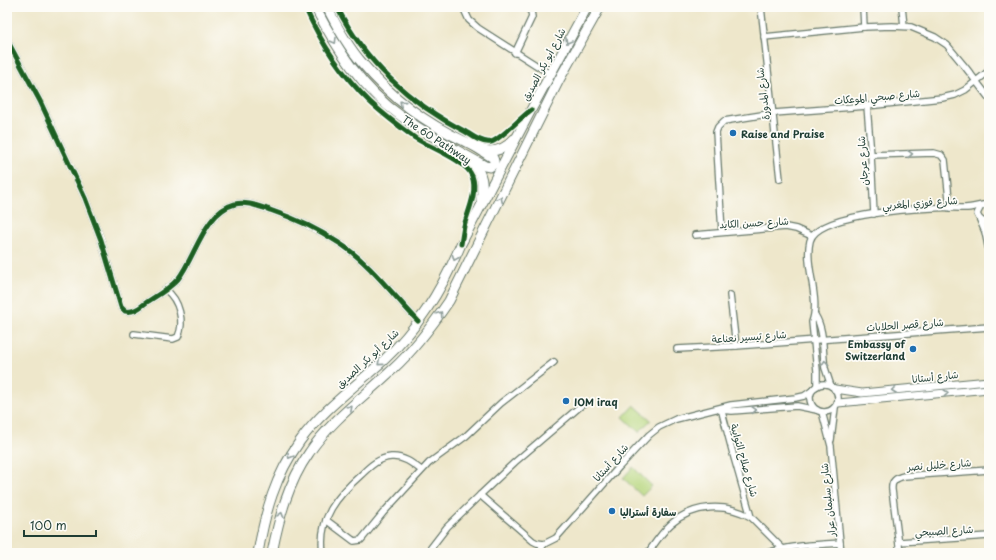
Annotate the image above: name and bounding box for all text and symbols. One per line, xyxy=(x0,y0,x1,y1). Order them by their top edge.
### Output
street label: شارع أبو بكر الصديق xyxy=(517,25,570,104)
one-way arrow xyxy=(565,36,573,44)
one-way arrow xyxy=(329,37,336,44)
street label: شارع المدورة xyxy=(751,67,774,121)
street label: شارع صبحي الموعكات xyxy=(833,85,921,110)
one-way arrow xyxy=(399,100,407,107)
street label: The 60 Pathway xyxy=(399,111,474,168)
place label: Raise and Praise xyxy=(741,126,825,141)
marker: Raise and Praise xyxy=(728,128,738,138)
street label: شارع عرجان xyxy=(853,135,872,186)
one-way arrow xyxy=(907,150,913,158)
street label: شارع فوزي المغربي xyxy=(882,192,959,215)
one-way arrow xyxy=(495,196,503,203)
street label: شارع حسن الكايد xyxy=(719,213,789,232)
one-way arrow xyxy=(451,255,459,262)
one-way arrow xyxy=(435,311,443,318)
street label: شارع قصر الحلابات xyxy=(866,314,945,335)
street label: شارع أبو بكر الصديق xyxy=(332,325,403,392)
street label: شارع تيسير نعناعة xyxy=(711,326,787,347)
place label: Embassy of Switzerland xyxy=(845,336,906,363)
marker: Embassy of Switzerland xyxy=(908,344,918,354)
one-way arrow xyxy=(377,359,385,366)
one-way arrow xyxy=(821,360,830,366)
street label: شارع أستانا xyxy=(911,366,959,387)
one-way arrow xyxy=(891,386,897,395)
one-way arrow xyxy=(943,388,949,397)
place label: IOM iraq xyxy=(574,394,618,409)
marker: IOM iraq xyxy=(561,396,571,406)
one-way arrow xyxy=(751,405,757,414)
one-way arrow xyxy=(346,406,353,413)
street label: شارع صلاح الثوايبة xyxy=(726,422,763,499)
street label: شارع أستانا xyxy=(589,440,632,485)
one-way arrow xyxy=(288,452,295,459)
street label: شارع خليل نصر xyxy=(905,454,972,475)
street label: شارع سليمان عرار xyxy=(816,462,839,538)
place label: سفارة أستراليا xyxy=(620,504,677,519)
marker: سفارة أستراليا xyxy=(607,506,617,516)
scale bar xyxy=(24,512,96,538)
one-way arrow xyxy=(276,512,285,519)
text: 100 m xyxy=(30,516,67,534)
street label: شارع الصبيحي xyxy=(914,521,974,542)

